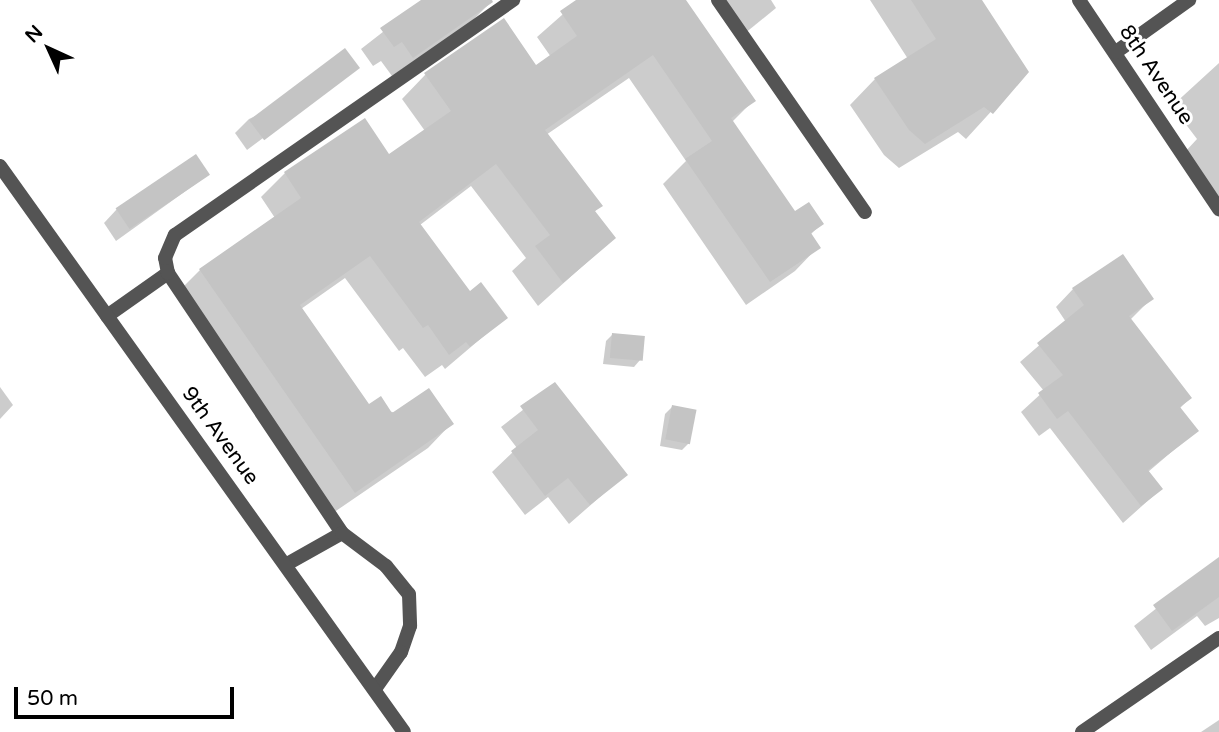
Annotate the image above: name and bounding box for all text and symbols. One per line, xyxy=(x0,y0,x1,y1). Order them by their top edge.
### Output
north arrow xyxy=(14,14,84,84)
street label: 8th Avenue xyxy=(1114,20,1198,130)
text: N xyxy=(21,21,47,47)
street label: 9th Avenue xyxy=(176,382,264,490)
scale bar xyxy=(18,672,238,716)
text: 50 m xyxy=(27,686,78,711)

